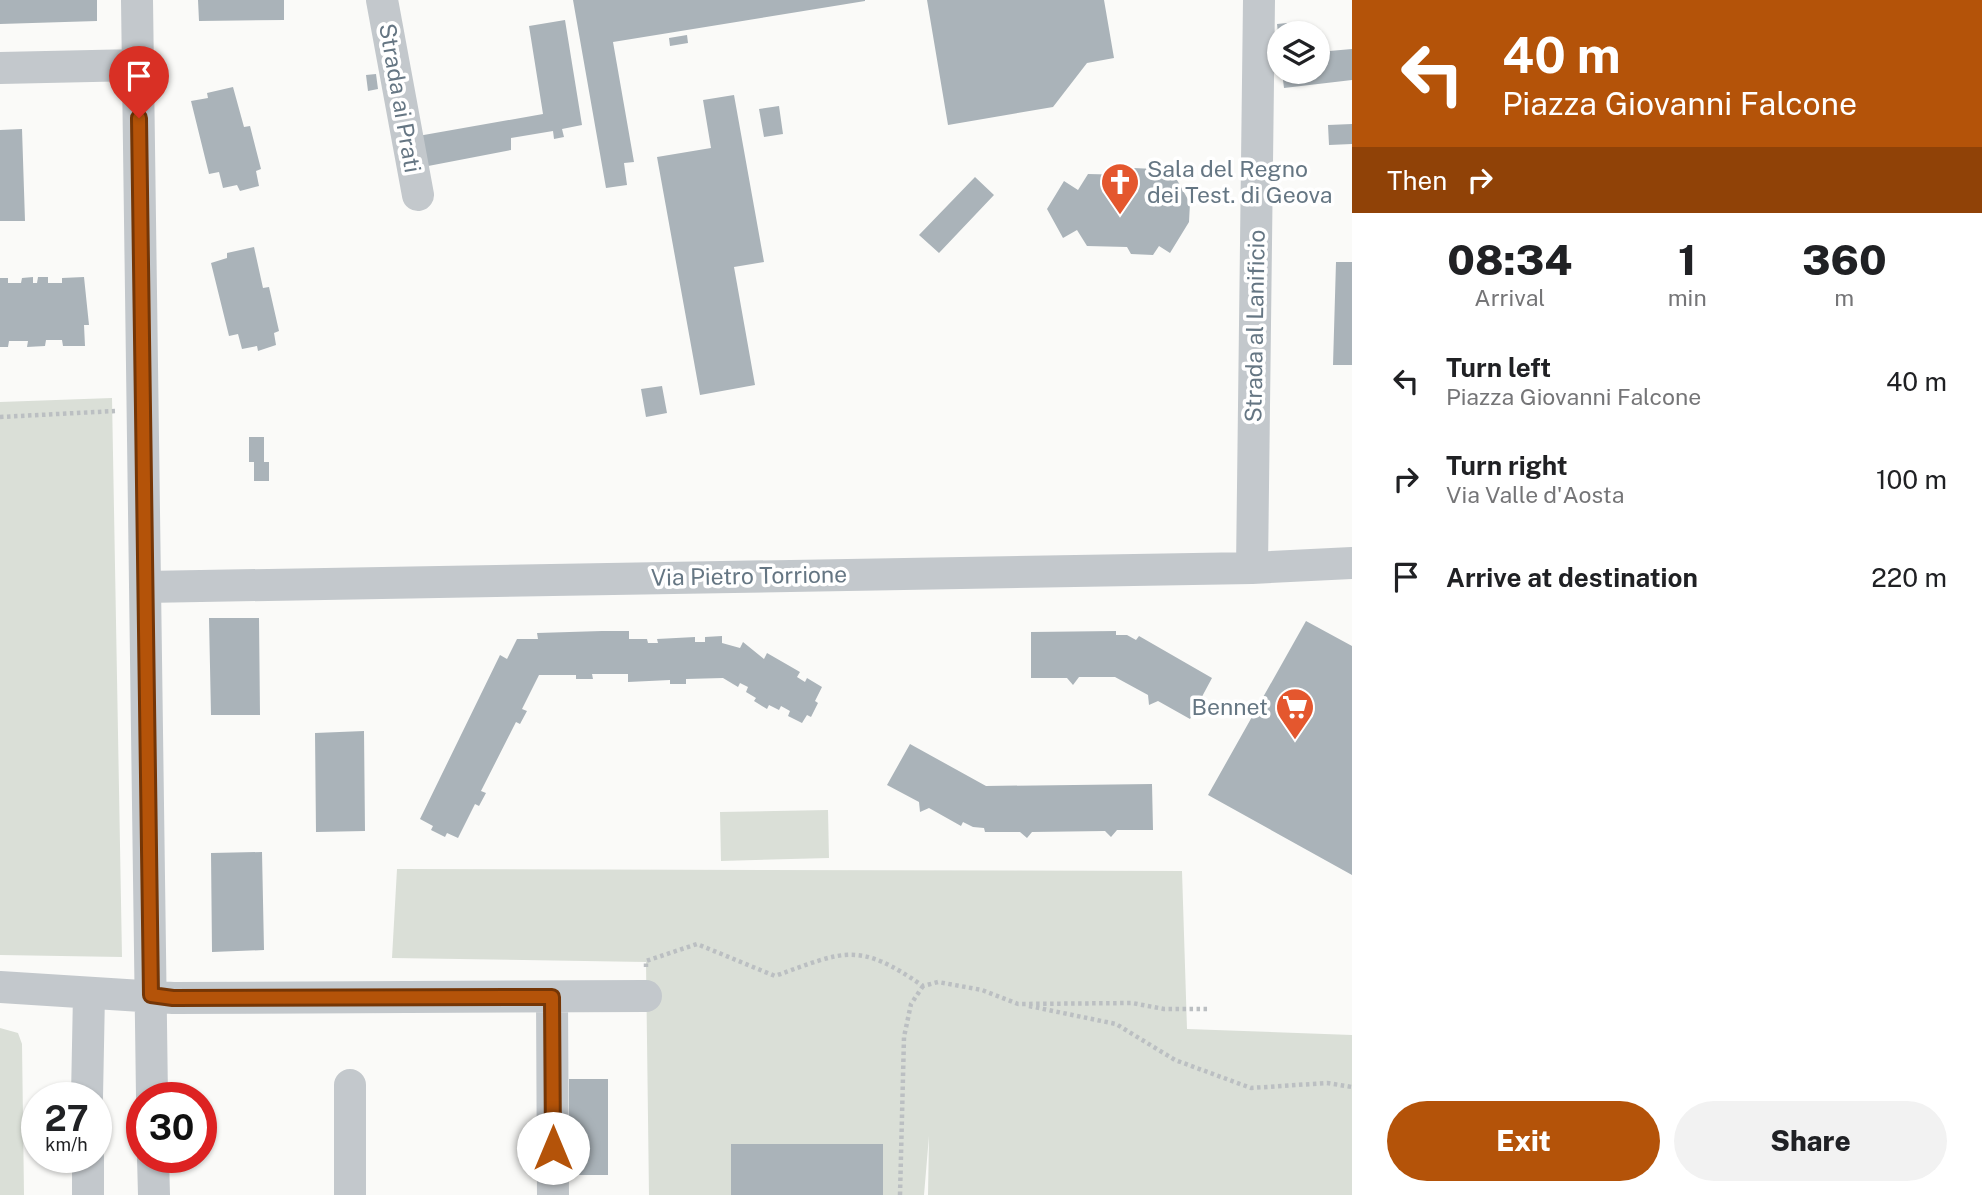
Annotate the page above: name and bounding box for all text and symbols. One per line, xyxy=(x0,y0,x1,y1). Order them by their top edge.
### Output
street label: Strada ai Prati xyxy=(374,21,427,175)
map controls xyxy=(1267,21,1330,84)
button: layers xyxy=(1267,21,1330,84)
text: 40 m xyxy=(1502,26,1621,84)
icon: left xyxy=(1387,28,1478,119)
pin xyxy=(109,46,169,118)
icon: arrive xyxy=(120,57,158,95)
text: Piazza Giovanni Falcone xyxy=(1502,85,1857,122)
place label: Sala del Regno dei Test. di Geova xyxy=(1147,155,1333,208)
church icon: Sala del Regno dei Test. di Geova xyxy=(1099,161,1141,216)
icon: right xyxy=(1461,161,1499,199)
text: Then xyxy=(1387,165,1447,196)
street label: Strada al Lanificio xyxy=(1239,229,1270,423)
text: 08:34 xyxy=(1447,235,1572,284)
text: 1 xyxy=(1678,235,1696,284)
text: 360 xyxy=(1802,235,1887,284)
text: Arrival xyxy=(1474,284,1545,311)
text: min xyxy=(1668,284,1707,311)
text: m xyxy=(1834,284,1854,311)
text: Turn left xyxy=(1446,352,1551,383)
icon: left xyxy=(1387,362,1425,400)
text: 40 m xyxy=(1886,366,1947,397)
text: Piazza Giovanni Falcone xyxy=(1446,383,1701,410)
text: Turn right xyxy=(1446,450,1568,481)
icon: right xyxy=(1387,460,1425,498)
text: 100 m xyxy=(1876,464,1947,495)
text: Via Valle d'Aosta xyxy=(1446,481,1624,508)
icon: arrive xyxy=(1387,558,1425,596)
street label: Via Pietro Torrione xyxy=(650,560,847,591)
text: Arrive at destination xyxy=(1446,562,1698,593)
text: 220 m xyxy=(1871,562,1947,593)
supermarket icon: Bennet xyxy=(1274,686,1316,741)
place label: Bennet xyxy=(1191,693,1268,720)
speed limit sign: 30 xyxy=(126,1082,217,1173)
text: 27 xyxy=(44,1098,89,1139)
button: Exit xyxy=(1387,1101,1660,1181)
button: Share xyxy=(1674,1101,1947,1181)
position arrow xyxy=(516,1111,590,1185)
text: km/h xyxy=(45,1134,88,1155)

